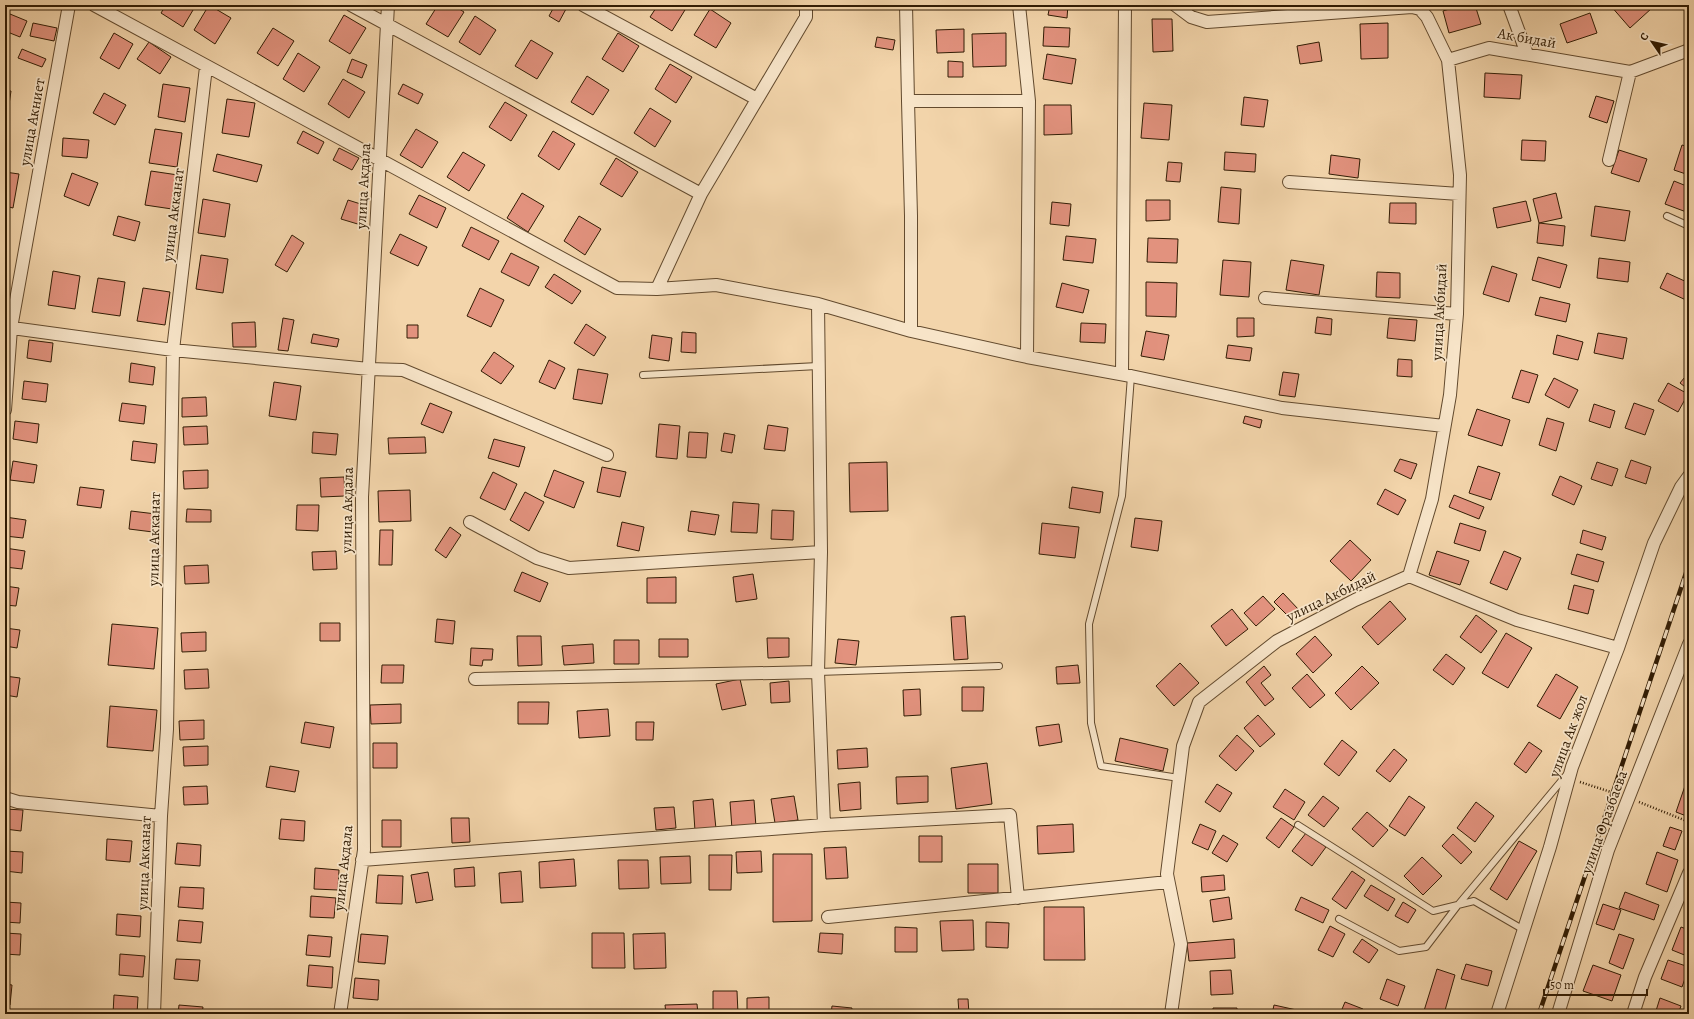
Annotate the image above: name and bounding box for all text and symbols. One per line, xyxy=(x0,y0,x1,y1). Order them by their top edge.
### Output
north arrow xyxy=(1632,22,1672,62)
street label: Ак бидай xyxy=(1495,23,1558,53)
text: С xyxy=(1636,30,1652,44)
street label: улица Акниет xyxy=(14,76,50,168)
street label: улица Акдала xyxy=(351,142,375,231)
street label: улица Акканат xyxy=(157,167,189,264)
street label: улица Акбидай xyxy=(1426,263,1452,362)
street label: улица Акдала xyxy=(336,467,358,554)
street label: улица Акканат xyxy=(143,491,165,587)
street label: улица Акбидай xyxy=(1282,566,1379,627)
street label: улица Ак жол xyxy=(1543,692,1592,781)
street label: улица Оразбаева xyxy=(1576,767,1632,877)
street label: улица Акканат xyxy=(132,815,156,911)
street label: улица Акдала xyxy=(328,824,357,913)
scale bar xyxy=(1544,971,1647,997)
text: 50 m xyxy=(1550,977,1574,993)

